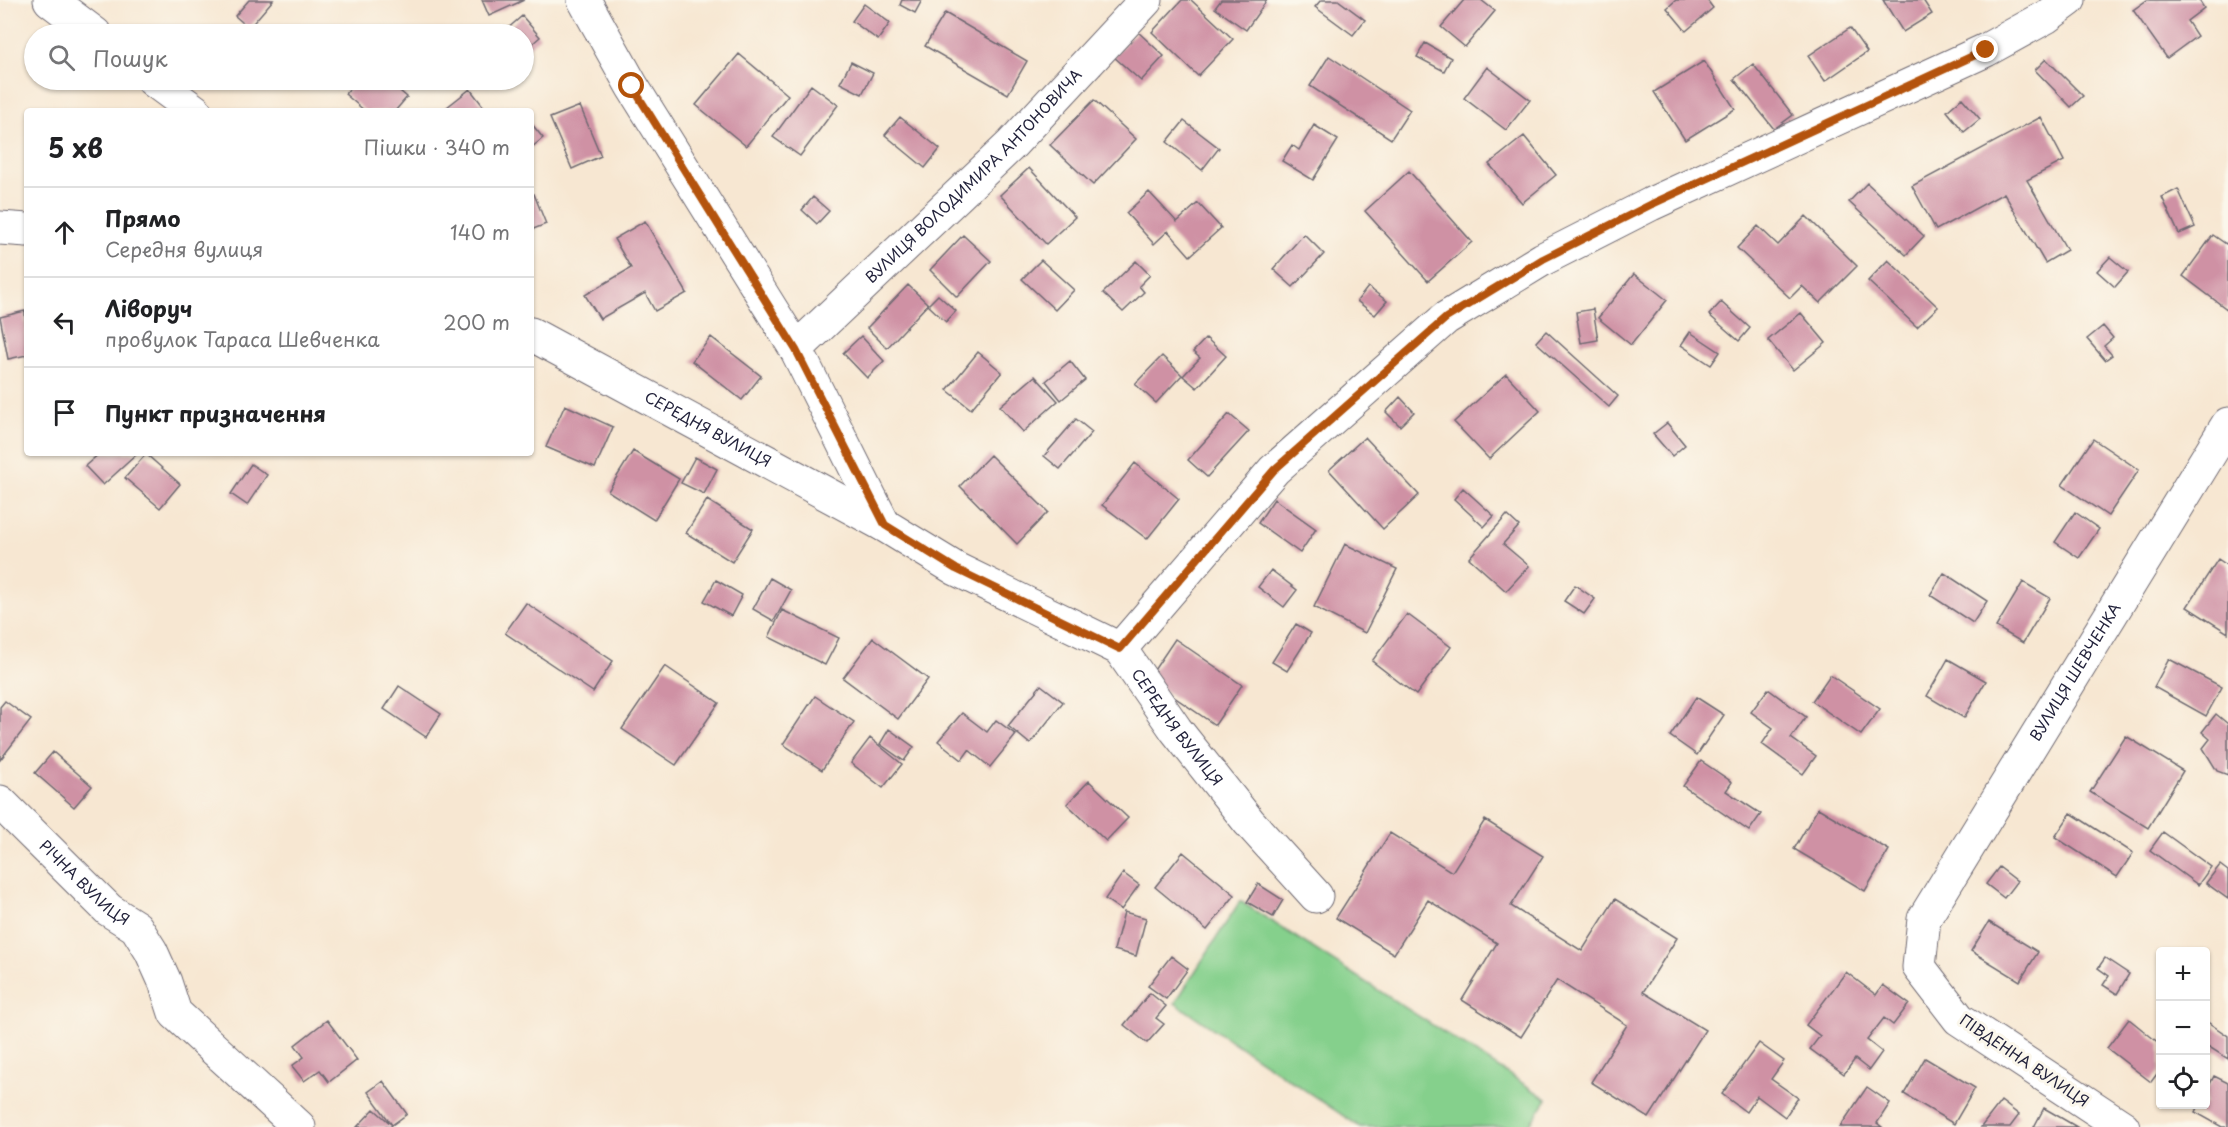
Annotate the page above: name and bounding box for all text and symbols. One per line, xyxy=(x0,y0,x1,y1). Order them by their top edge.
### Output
search box xyxy=(24,24,534,90)
route end xyxy=(1972,36,1998,62)
icon: search xyxy=(45,41,78,74)
text: Пошук xyxy=(93,41,168,74)
street label: ВУЛИЦЯ ВОЛОДИМИРА АНТОНОВИЧА xyxy=(859,63,1087,288)
route start xyxy=(618,72,644,98)
text: 5 хв xyxy=(48,128,103,167)
text: Пішки · 340 m xyxy=(364,132,510,162)
text: Прямо xyxy=(105,201,180,234)
icon: ahead xyxy=(48,216,81,249)
text: 140 m xyxy=(450,217,510,247)
text: Середня вулиця xyxy=(105,234,263,264)
text: Ліворуч xyxy=(105,291,192,324)
icon: left xyxy=(48,306,81,339)
text: 200 m xyxy=(443,307,510,337)
text: провулок Тараса Шевченка xyxy=(105,324,380,354)
street label: СЕРЕДНЯ ВУЛИЦЯ xyxy=(641,385,776,472)
icon: arrive xyxy=(48,396,81,429)
text: Пункт призначення xyxy=(105,396,326,429)
street label: ВУЛИЦЯ ШЕВЧЕНКА xyxy=(2023,598,2126,745)
street label: СЕРЕДНЯ ВУЛИЦЯ xyxy=(1127,663,1229,790)
street label: РІЧНА ВУЛИЦЯ xyxy=(35,834,135,930)
map controls xyxy=(2156,947,2210,1109)
button: + xyxy=(2156,947,2210,1001)
button: − xyxy=(2156,1001,2210,1055)
street label: ПІВДЕННА ВУЛИЦЯ xyxy=(1956,1008,2094,1112)
button: locate xyxy=(2156,1055,2210,1109)

